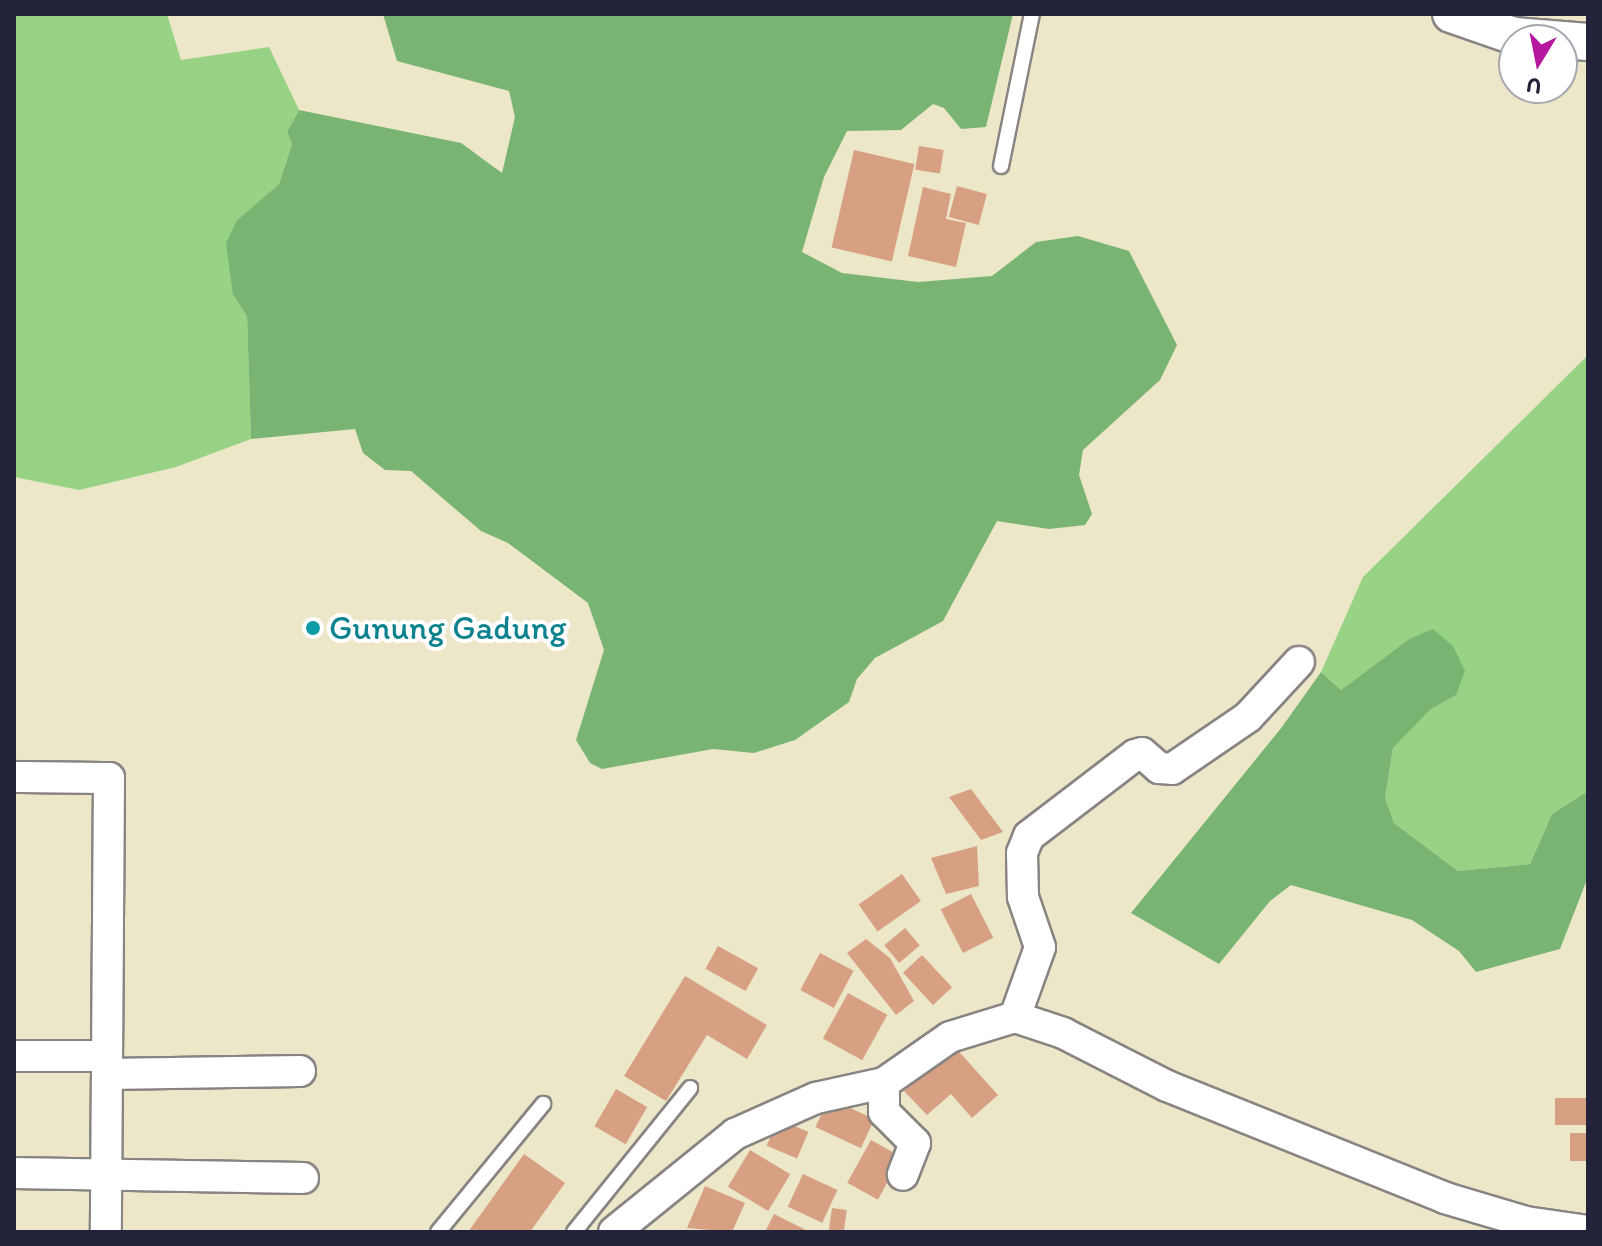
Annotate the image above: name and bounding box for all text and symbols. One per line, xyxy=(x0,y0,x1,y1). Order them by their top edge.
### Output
north arrow xyxy=(1498,24,1578,104)
text: U xyxy=(1525,72,1544,101)
place label: Gunung Gadung xyxy=(329,608,566,648)
marker: Gunung Gadung xyxy=(304,619,322,637)

